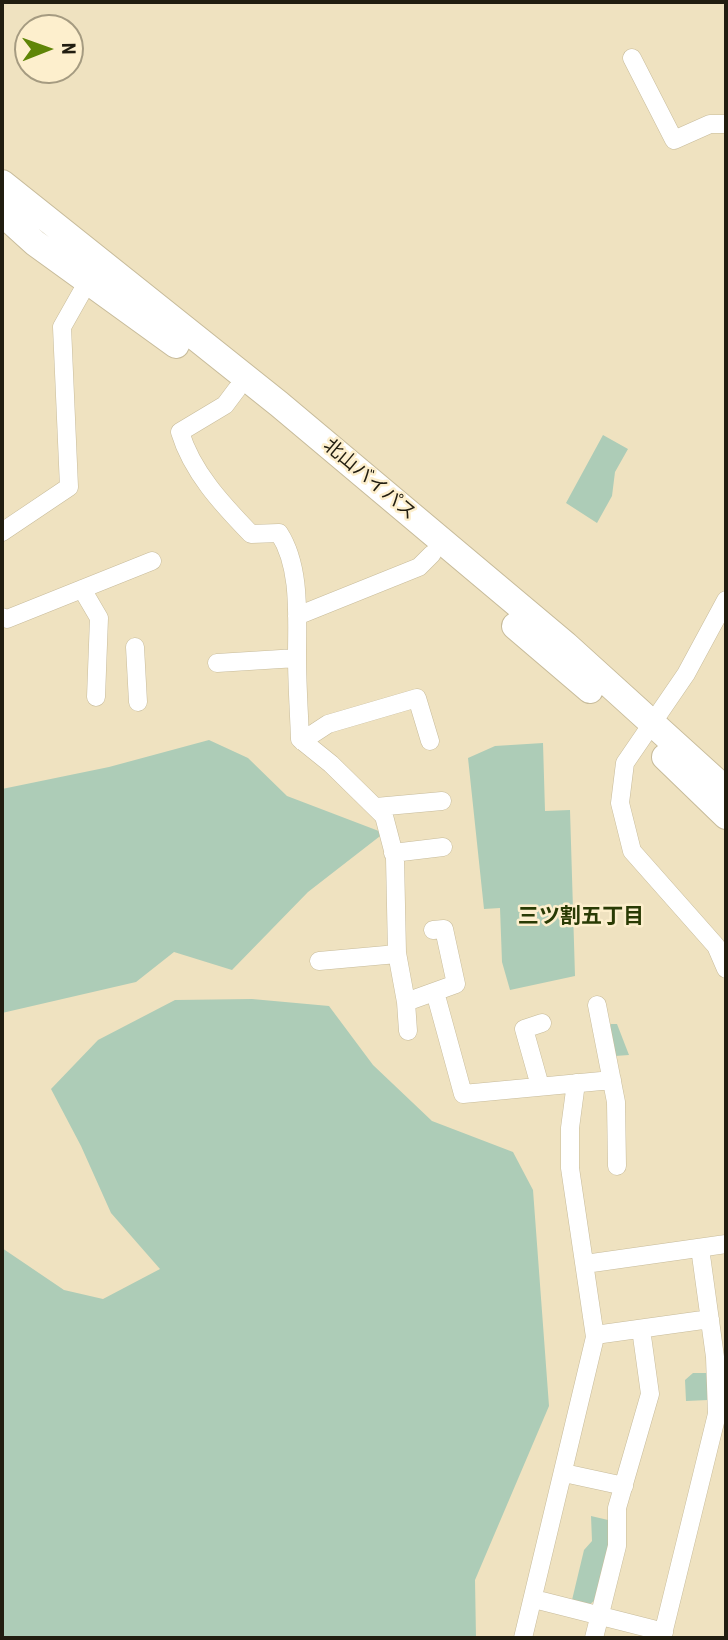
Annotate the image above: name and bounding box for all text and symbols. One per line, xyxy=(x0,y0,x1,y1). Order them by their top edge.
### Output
north arrow xyxy=(14,14,84,84)
text: N xyxy=(57,43,80,55)
street label: 北山バイパス xyxy=(318,435,420,525)
district label: 三ツ割五丁目 xyxy=(518,905,644,931)

